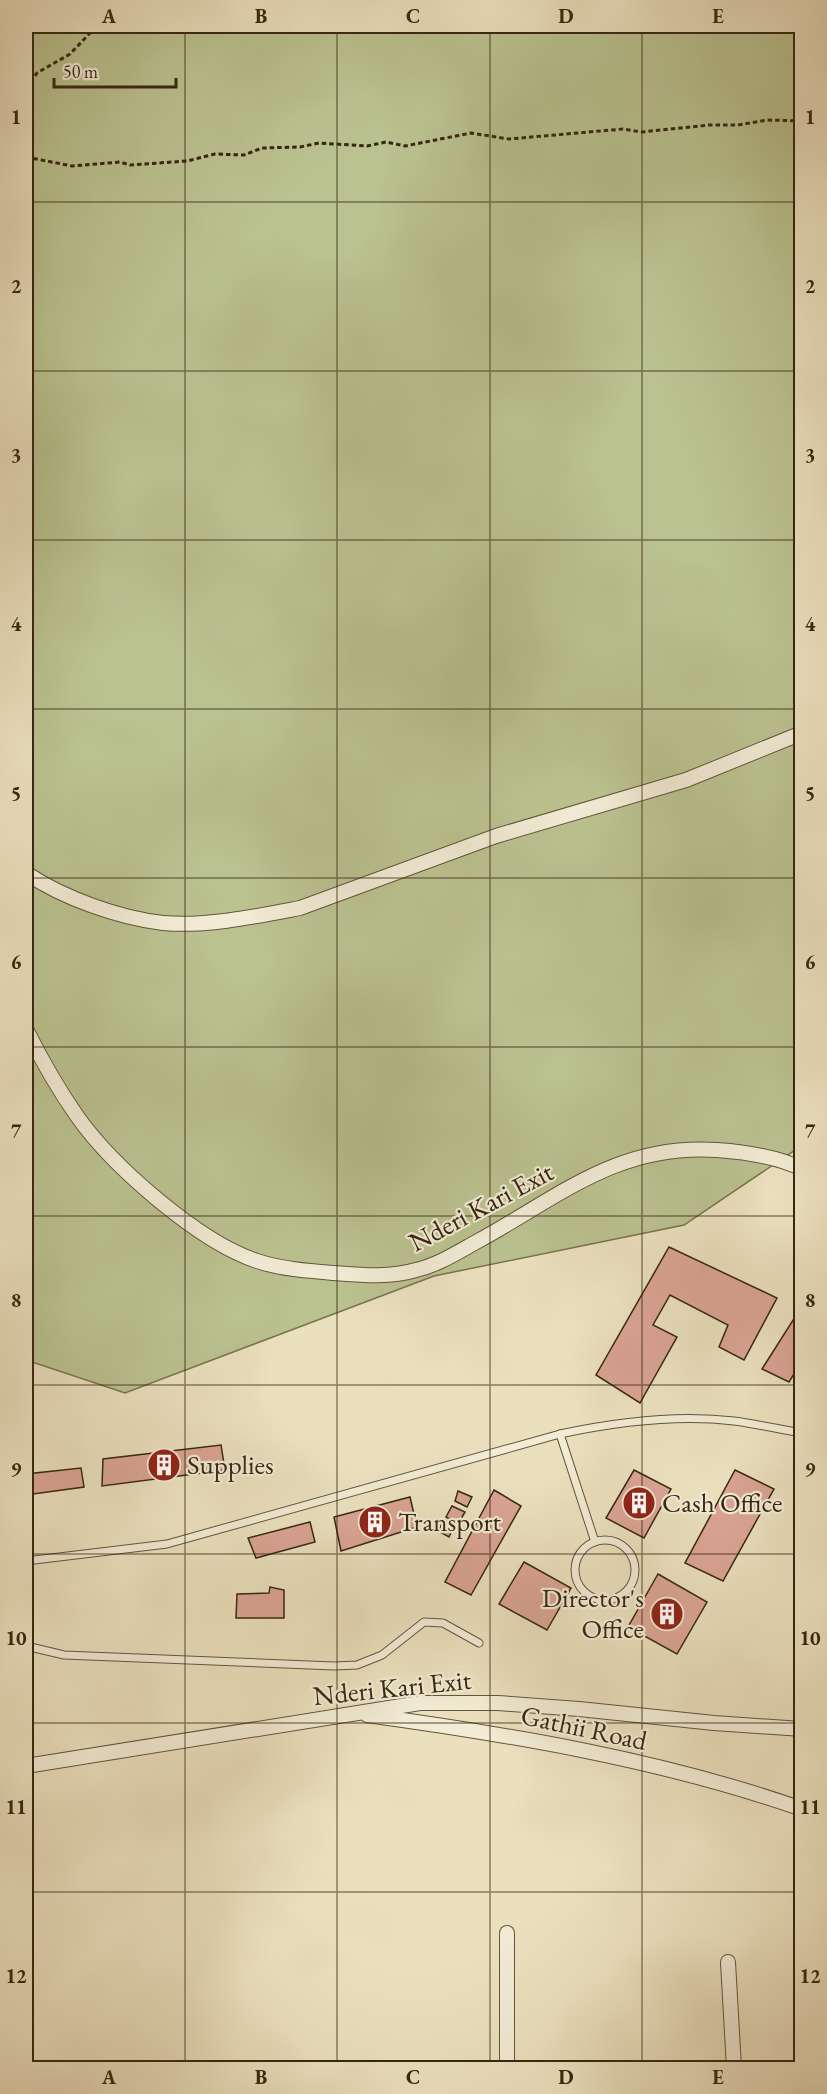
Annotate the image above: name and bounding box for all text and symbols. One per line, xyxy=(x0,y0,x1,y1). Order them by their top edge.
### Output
text: A xyxy=(101,3,117,29)
text: B xyxy=(255,3,267,29)
text: C xyxy=(406,3,420,29)
text: D xyxy=(558,3,574,29)
text: E xyxy=(712,3,724,29)
scale bar xyxy=(54,51,176,89)
text: 50 m xyxy=(63,60,98,83)
text: 1 xyxy=(11,104,21,130)
text: 1 xyxy=(805,104,815,130)
text: 2 xyxy=(11,273,22,299)
text: 2 xyxy=(805,273,816,299)
text: 3 xyxy=(11,442,21,468)
text: 3 xyxy=(805,442,815,468)
text: 4 xyxy=(11,611,22,637)
text: 4 xyxy=(805,611,816,637)
text: 5 xyxy=(11,780,21,806)
text: 5 xyxy=(805,780,815,806)
text: 6 xyxy=(11,949,22,975)
text: 6 xyxy=(805,949,816,975)
text: 7 xyxy=(11,1118,22,1144)
text: 7 xyxy=(805,1118,816,1144)
street label: Nderi Kari Exit xyxy=(402,1154,560,1259)
text: 8 xyxy=(11,1287,21,1313)
text: 8 xyxy=(805,1287,815,1313)
building icon: Supplies xyxy=(146,1447,182,1483)
place label: Supplies xyxy=(187,1447,274,1482)
text: 9 xyxy=(11,1456,22,1482)
text: 9 xyxy=(805,1456,816,1482)
building icon: Cash Office xyxy=(621,1485,657,1521)
place label: Cash Office xyxy=(662,1485,783,1520)
building icon: Transport xyxy=(357,1504,393,1540)
place label: Transport xyxy=(398,1504,502,1539)
place label: Director's Office xyxy=(542,1580,644,1646)
building icon: Director's Office xyxy=(649,1596,685,1632)
text: 10 xyxy=(5,1625,27,1651)
text: 10 xyxy=(799,1625,821,1651)
street label: Nderi Kari Exit xyxy=(311,1662,473,1713)
street label: Gathii Road xyxy=(518,1697,651,1758)
text: 11 xyxy=(5,1794,27,1820)
text: 11 xyxy=(799,1794,821,1820)
text: 12 xyxy=(5,1963,27,1989)
text: 12 xyxy=(799,1963,821,1989)
text: A xyxy=(101,2064,117,2090)
text: B xyxy=(255,2064,267,2090)
text: C xyxy=(406,2064,420,2090)
text: D xyxy=(558,2064,574,2090)
text: E xyxy=(712,2064,724,2090)

